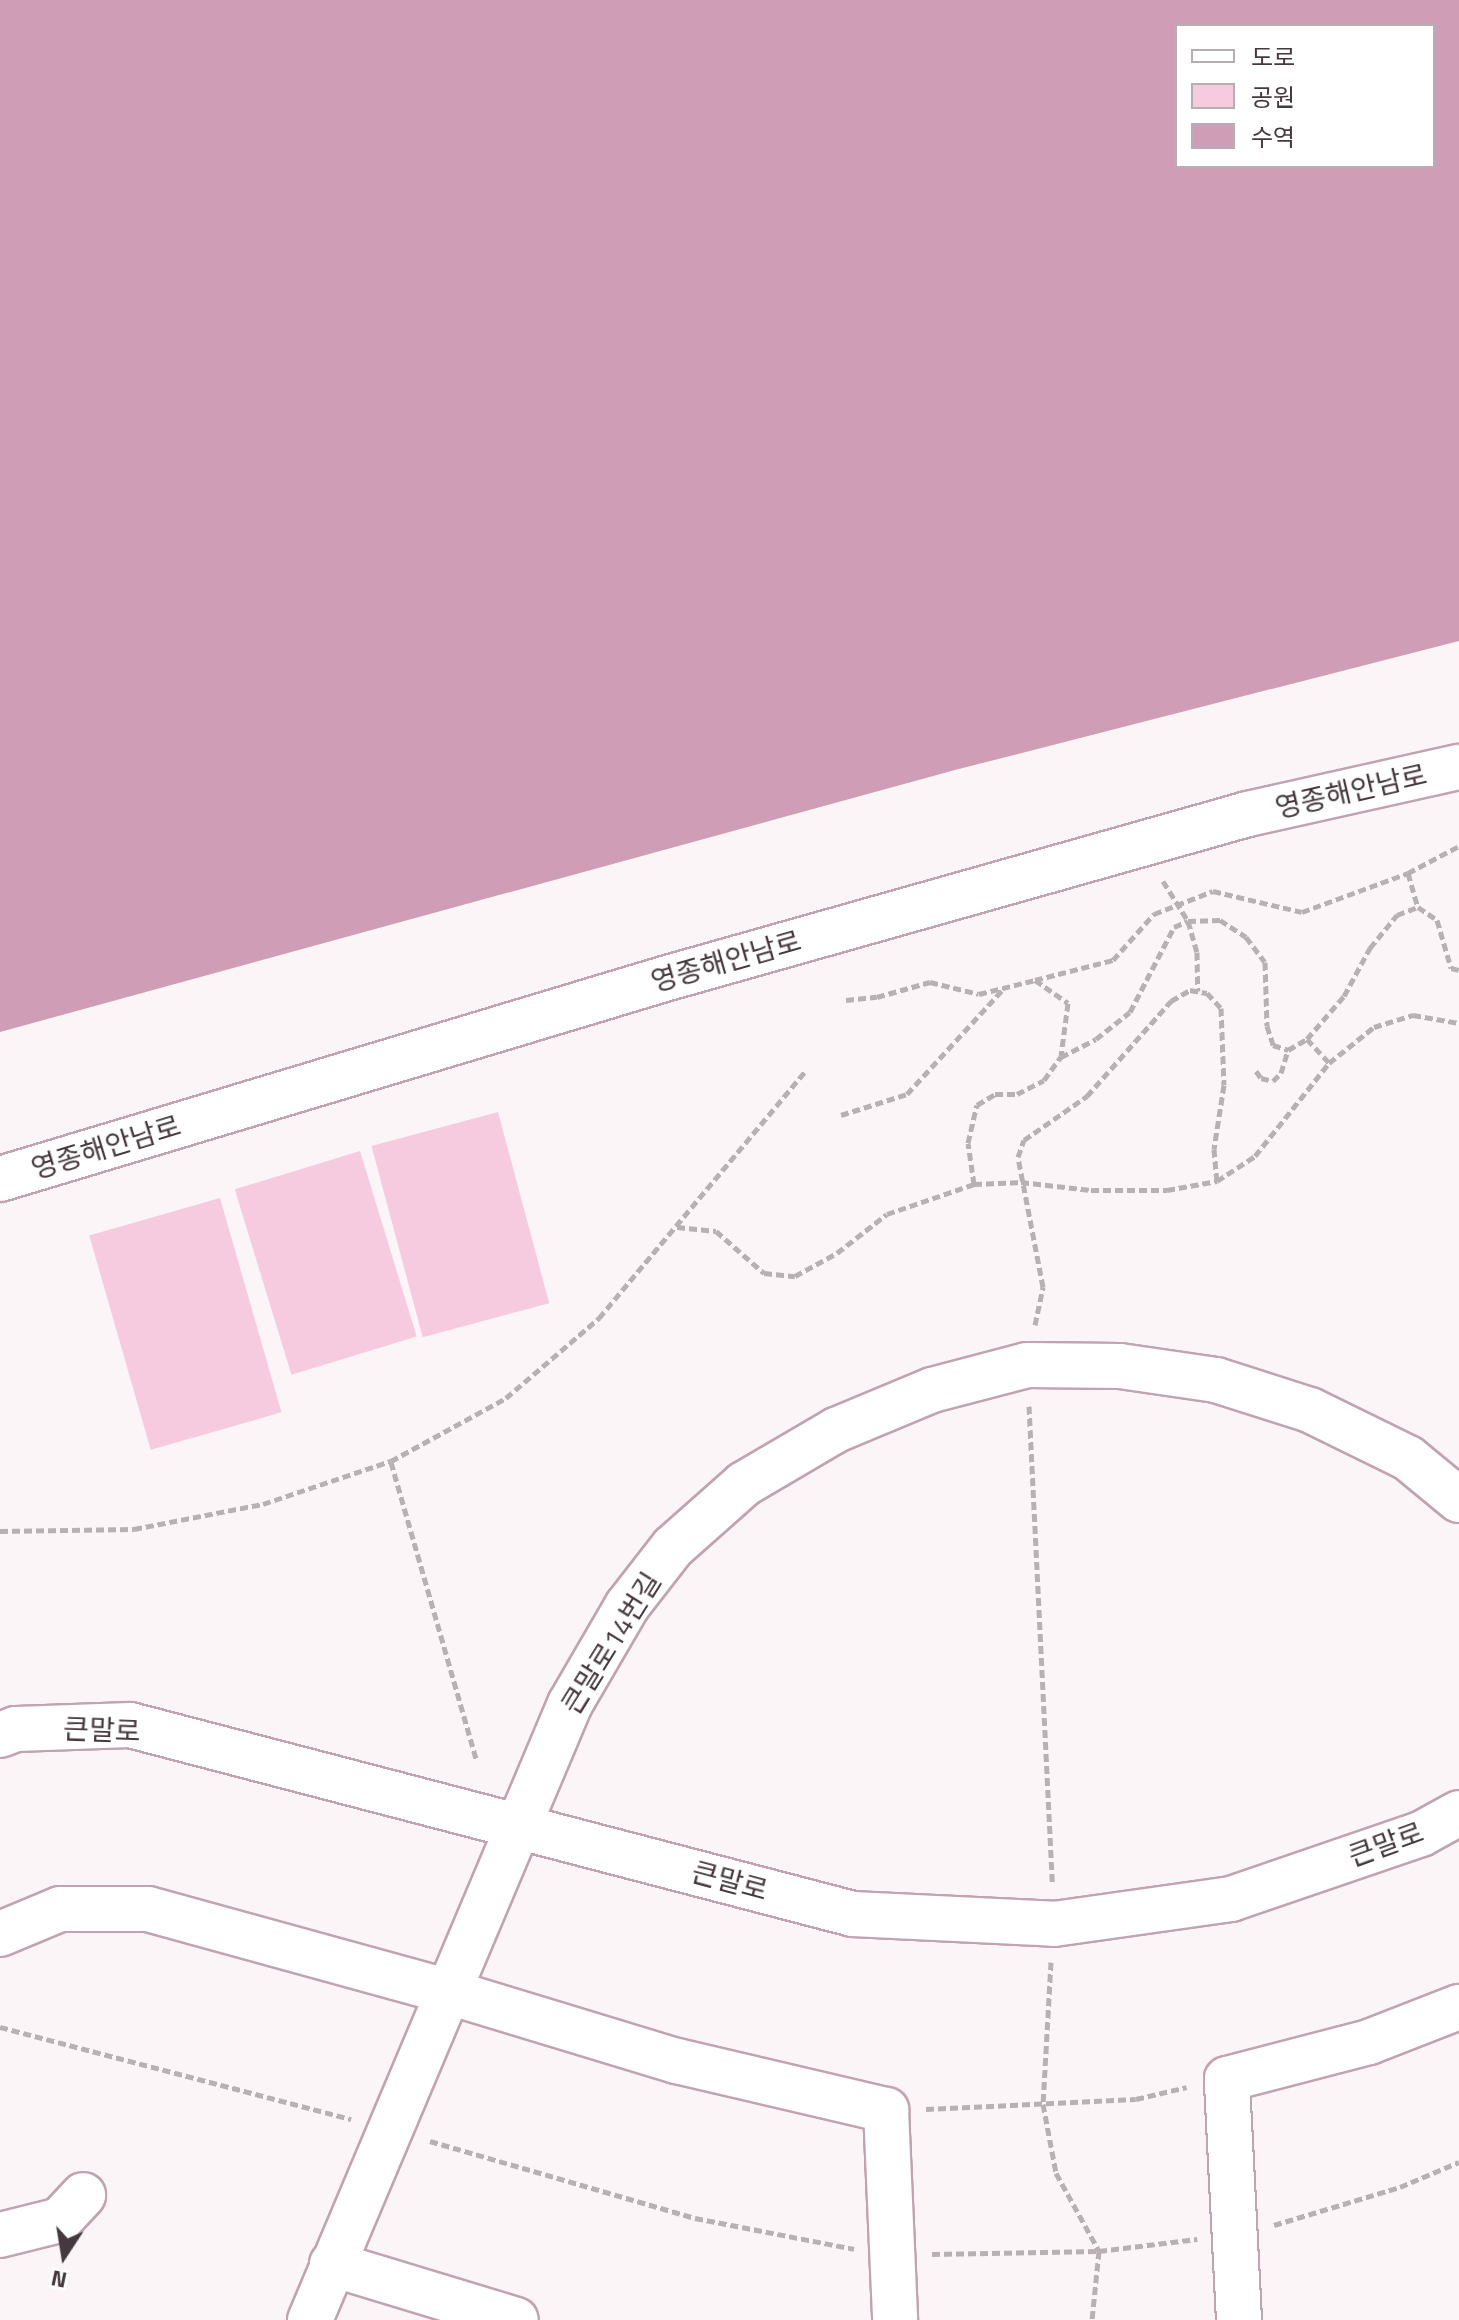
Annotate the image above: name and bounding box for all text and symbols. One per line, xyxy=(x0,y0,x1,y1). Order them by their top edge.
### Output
legend xyxy=(1175,24,1435,168)
text: 도로 xyxy=(1251,39,1295,75)
text: 공원 xyxy=(1251,79,1295,115)
text: 수역 xyxy=(1251,119,1295,155)
street label: 영종해안남로 xyxy=(1272,757,1430,825)
street label: 영종해안남로 xyxy=(647,924,805,998)
street label: 영종해안남로 xyxy=(27,1108,185,1186)
street label: 큰말로14번길 xyxy=(554,1566,668,1720)
street label: 큰말로 xyxy=(63,1712,141,1748)
street label: 큰말로 xyxy=(1344,1815,1428,1873)
street label: 큰말로 xyxy=(688,1855,772,1907)
north arrow xyxy=(24,2216,104,2296)
text: N xyxy=(48,2261,70,2298)

